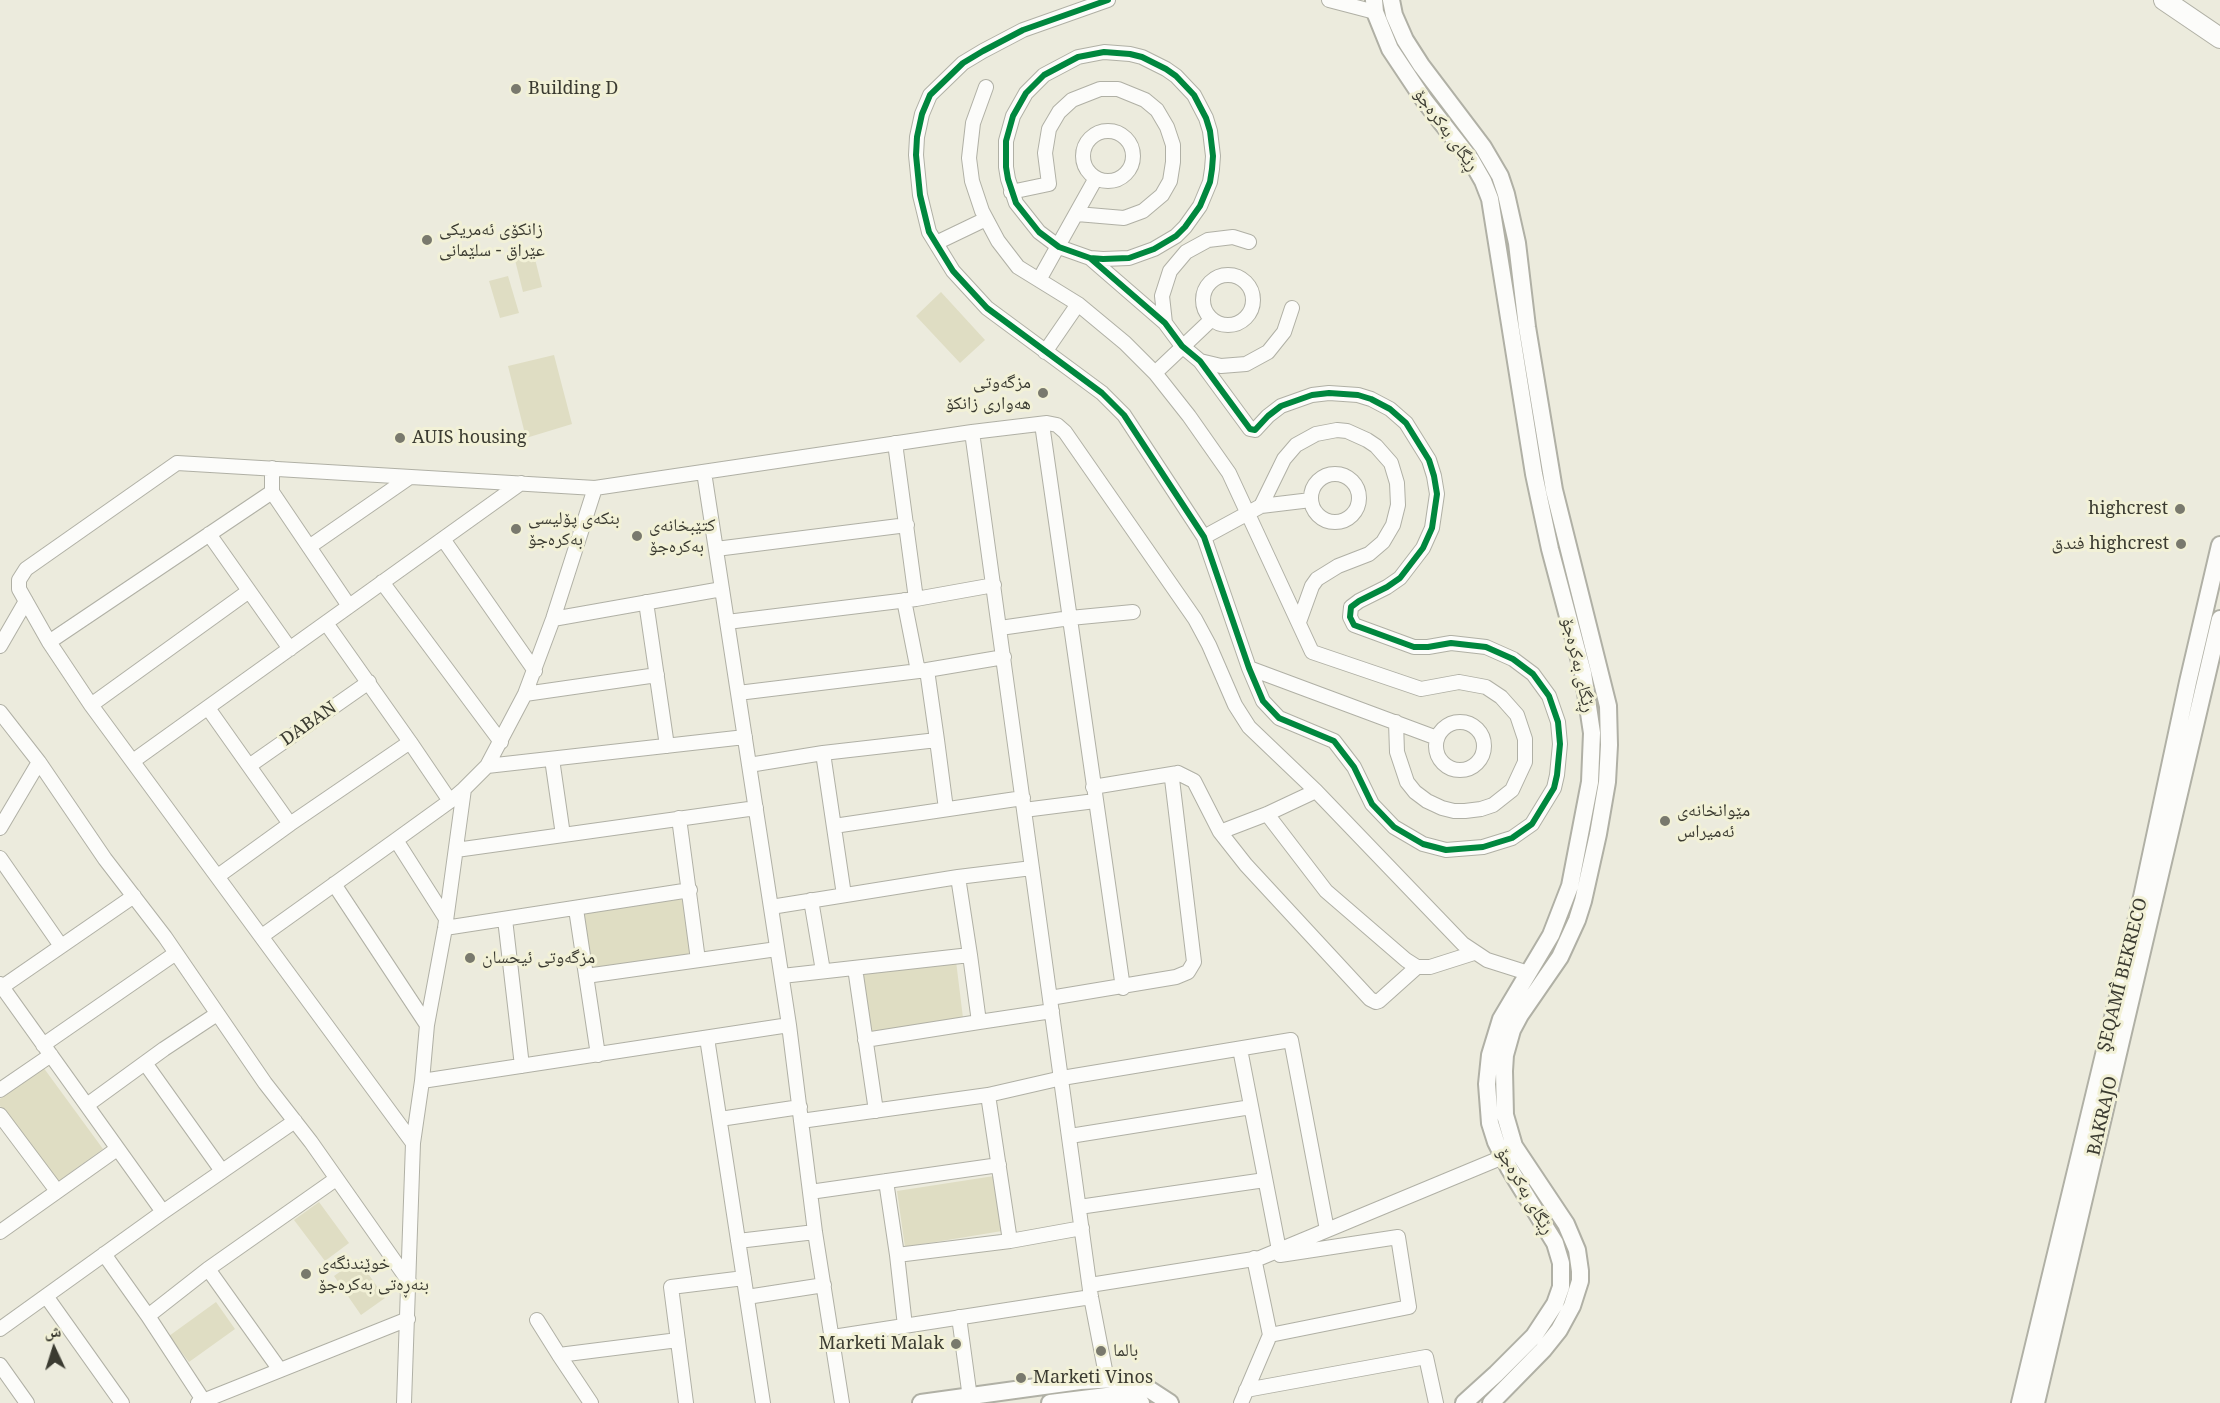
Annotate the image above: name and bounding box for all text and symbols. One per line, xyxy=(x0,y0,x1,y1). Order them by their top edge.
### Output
place label: Building D xyxy=(528,78,618,100)
marker: Building D xyxy=(509,82,523,96)
street label: ڕێگای بەکرەجۆ xyxy=(1409,85,1483,175)
place label: زانکۆی ئەمریکی عێراق - سلێمانی xyxy=(439,219,545,262)
marker: زانکۆی ئەمریکی عێراق - سلێمانی xyxy=(420,233,434,247)
place label: مزگەوتی هەواری زانکۆ xyxy=(945,372,1031,415)
marker: مزگەوتی هەواری زانکۆ xyxy=(1036,386,1050,400)
place label: AUIS housing xyxy=(412,427,527,449)
marker: AUIS housing xyxy=(393,431,407,445)
place label: highcrest xyxy=(2088,498,2168,520)
marker: highcrest xyxy=(2173,502,2187,516)
place label: بنکەی پۆلیسی بەکرەجۆ xyxy=(528,508,620,550)
place label: کتێبخانەی بەکرەجۆ xyxy=(649,515,715,558)
marker: بنکەی پۆلیسی بەکرەجۆ xyxy=(509,522,523,536)
marker: کتێبخانەی بەکرەجۆ xyxy=(630,529,644,543)
place label: فندق highcrest xyxy=(2052,533,2169,555)
marker: فندق highcrest xyxy=(2174,537,2188,551)
street label: ڕێگای بەکرەجۆ xyxy=(1557,615,1599,715)
street label: DABAN xyxy=(277,697,341,751)
place label: مێوانخانەی ئەمیراس xyxy=(1677,800,1750,842)
marker: مێوانخانەی ئەمیراس xyxy=(1658,814,1672,828)
street label: ŞEQAMÎ BEKRECO xyxy=(2093,896,2153,1054)
place label: مزگەوتی ئیحسان xyxy=(482,947,595,969)
marker: مزگەوتی ئیحسان xyxy=(463,951,477,965)
street label: BAKRAJO xyxy=(2083,1074,2123,1158)
street label: ڕێگای بەکرەجۆ xyxy=(1491,1144,1559,1238)
place label: خوێندنگەی بنەڕەتی بەکرەجۆ xyxy=(318,1253,429,1296)
marker: خوێندنگەی بنەڕەتی بەکرەجۆ xyxy=(299,1267,313,1281)
north arrow xyxy=(24,1319,84,1379)
text: ش xyxy=(43,1319,62,1343)
place label: Marketi Malak xyxy=(819,1333,944,1355)
marker: Marketi Malak xyxy=(949,1337,963,1351)
place label: بالما xyxy=(1113,1340,1138,1362)
marker: بالما xyxy=(1094,1344,1108,1358)
place label: Marketi Vinos xyxy=(1033,1367,1153,1389)
marker: Marketi Vinos xyxy=(1014,1371,1028,1385)

